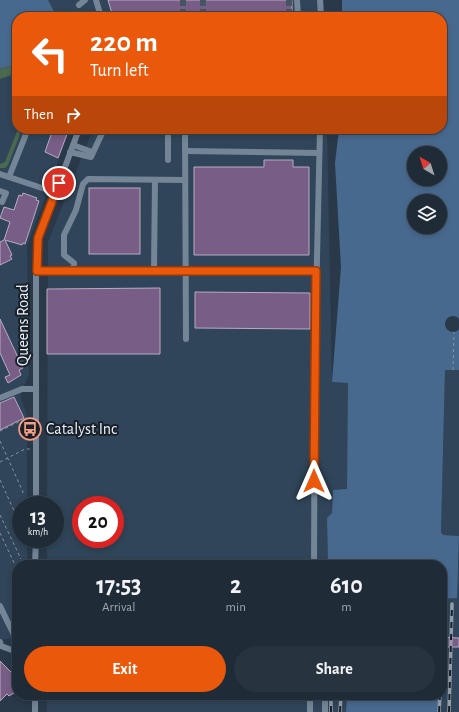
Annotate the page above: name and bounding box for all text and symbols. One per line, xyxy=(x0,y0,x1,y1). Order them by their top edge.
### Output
icon: left xyxy=(24,28,76,80)
text: 220 m xyxy=(90,29,158,57)
text: Turn left xyxy=(90,62,149,80)
icon: right xyxy=(62,104,84,126)
text: Then xyxy=(24,107,54,122)
north arrow xyxy=(407,146,447,186)
map controls xyxy=(407,146,447,234)
pin xyxy=(42,166,76,200)
icon: arrive xyxy=(48,172,70,194)
button: layers xyxy=(407,194,447,234)
street label: Queens Road xyxy=(15,284,32,366)
bus stop icon: Catalyst Inc xyxy=(17,416,43,442)
place label: Catalyst Inc xyxy=(46,421,117,438)
position arrow xyxy=(293,460,335,502)
speed limit sign: 20 xyxy=(72,496,124,548)
text: 13 xyxy=(30,507,46,527)
text: km/h xyxy=(28,527,48,537)
text: 17:53 xyxy=(96,574,141,598)
text: 2 xyxy=(230,574,241,598)
text: 610 xyxy=(330,574,363,598)
text: Arrival xyxy=(102,601,136,614)
text: min xyxy=(226,601,246,614)
text: m xyxy=(341,601,352,614)
button: Exit xyxy=(24,646,226,692)
button: Share xyxy=(234,646,435,692)

